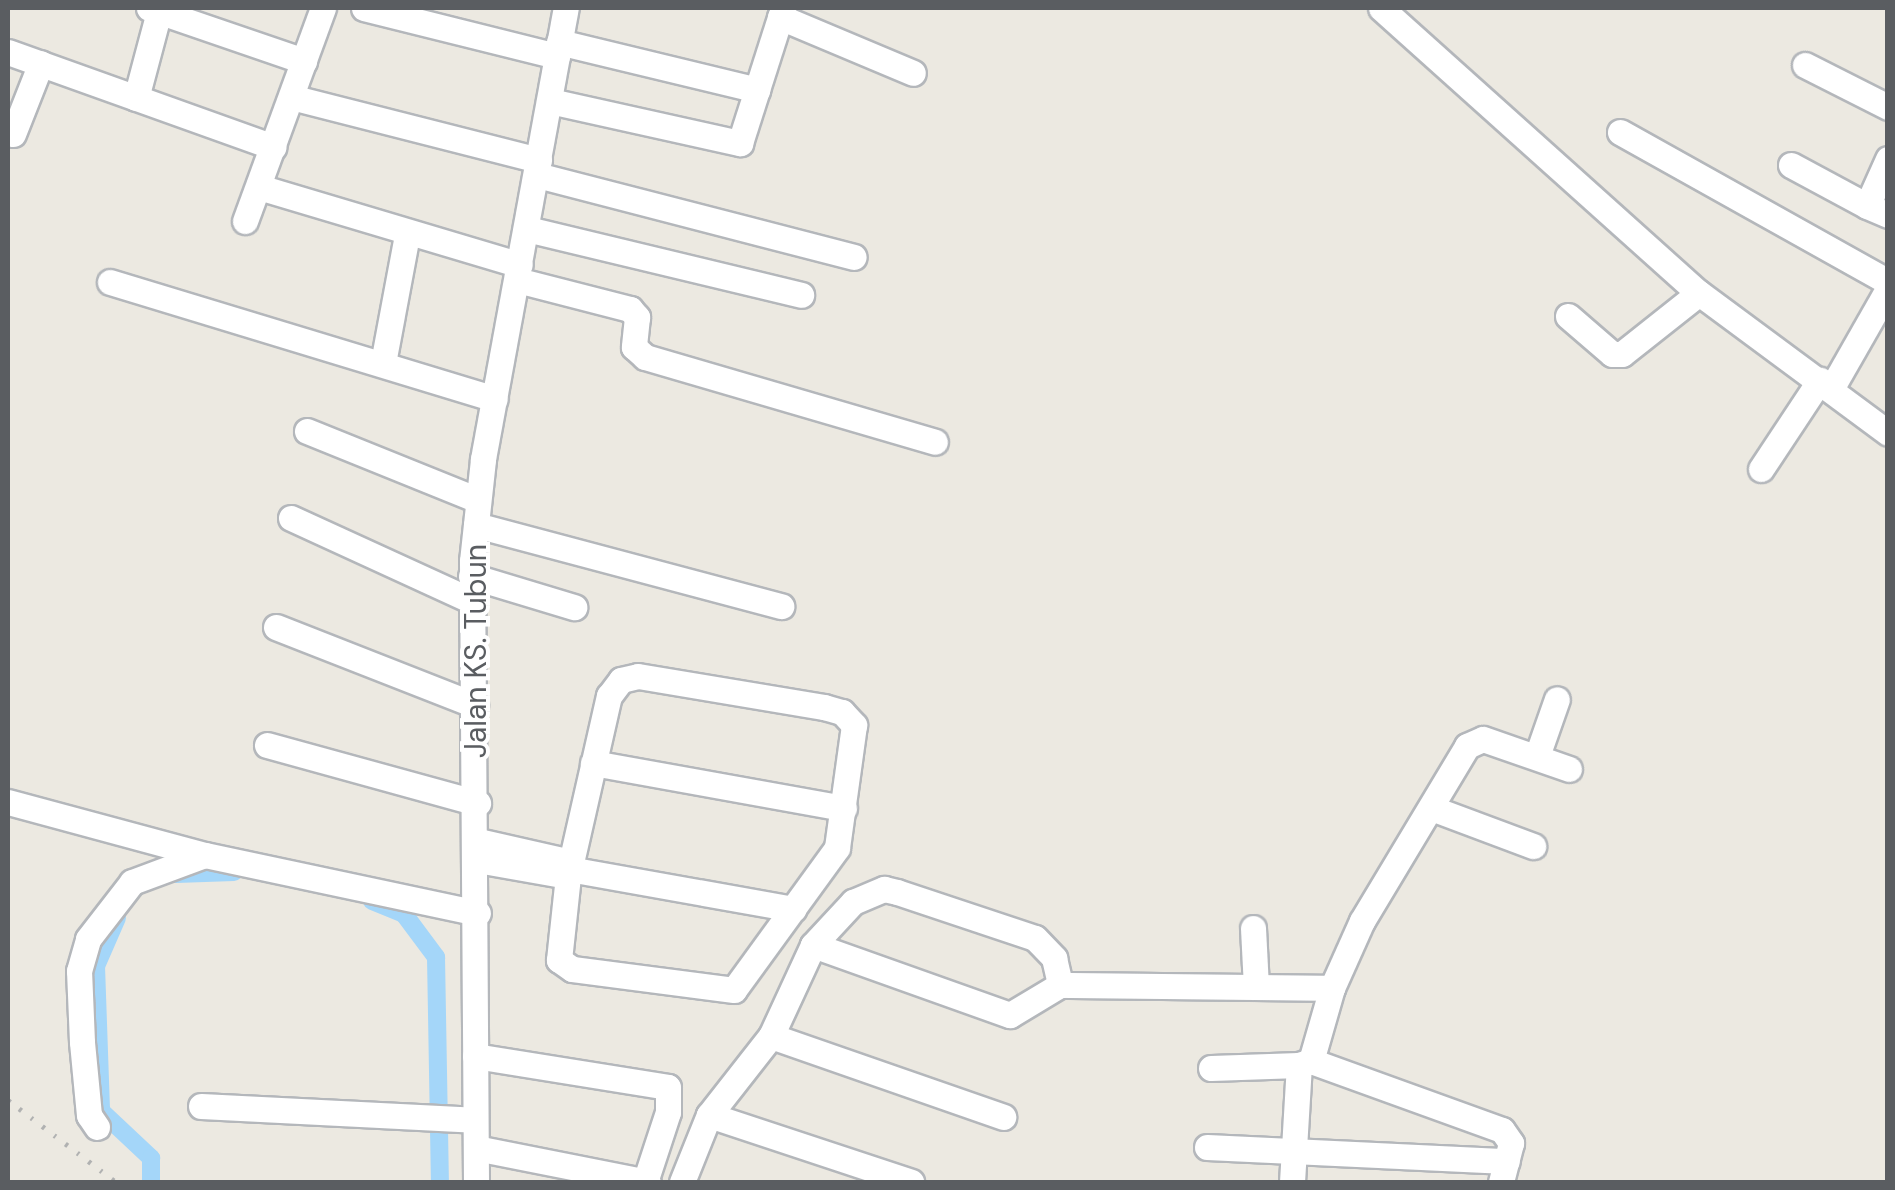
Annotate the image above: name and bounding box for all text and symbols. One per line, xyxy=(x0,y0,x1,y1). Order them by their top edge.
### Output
street label: Jalan KS. Tubun xyxy=(458,544,494,758)

